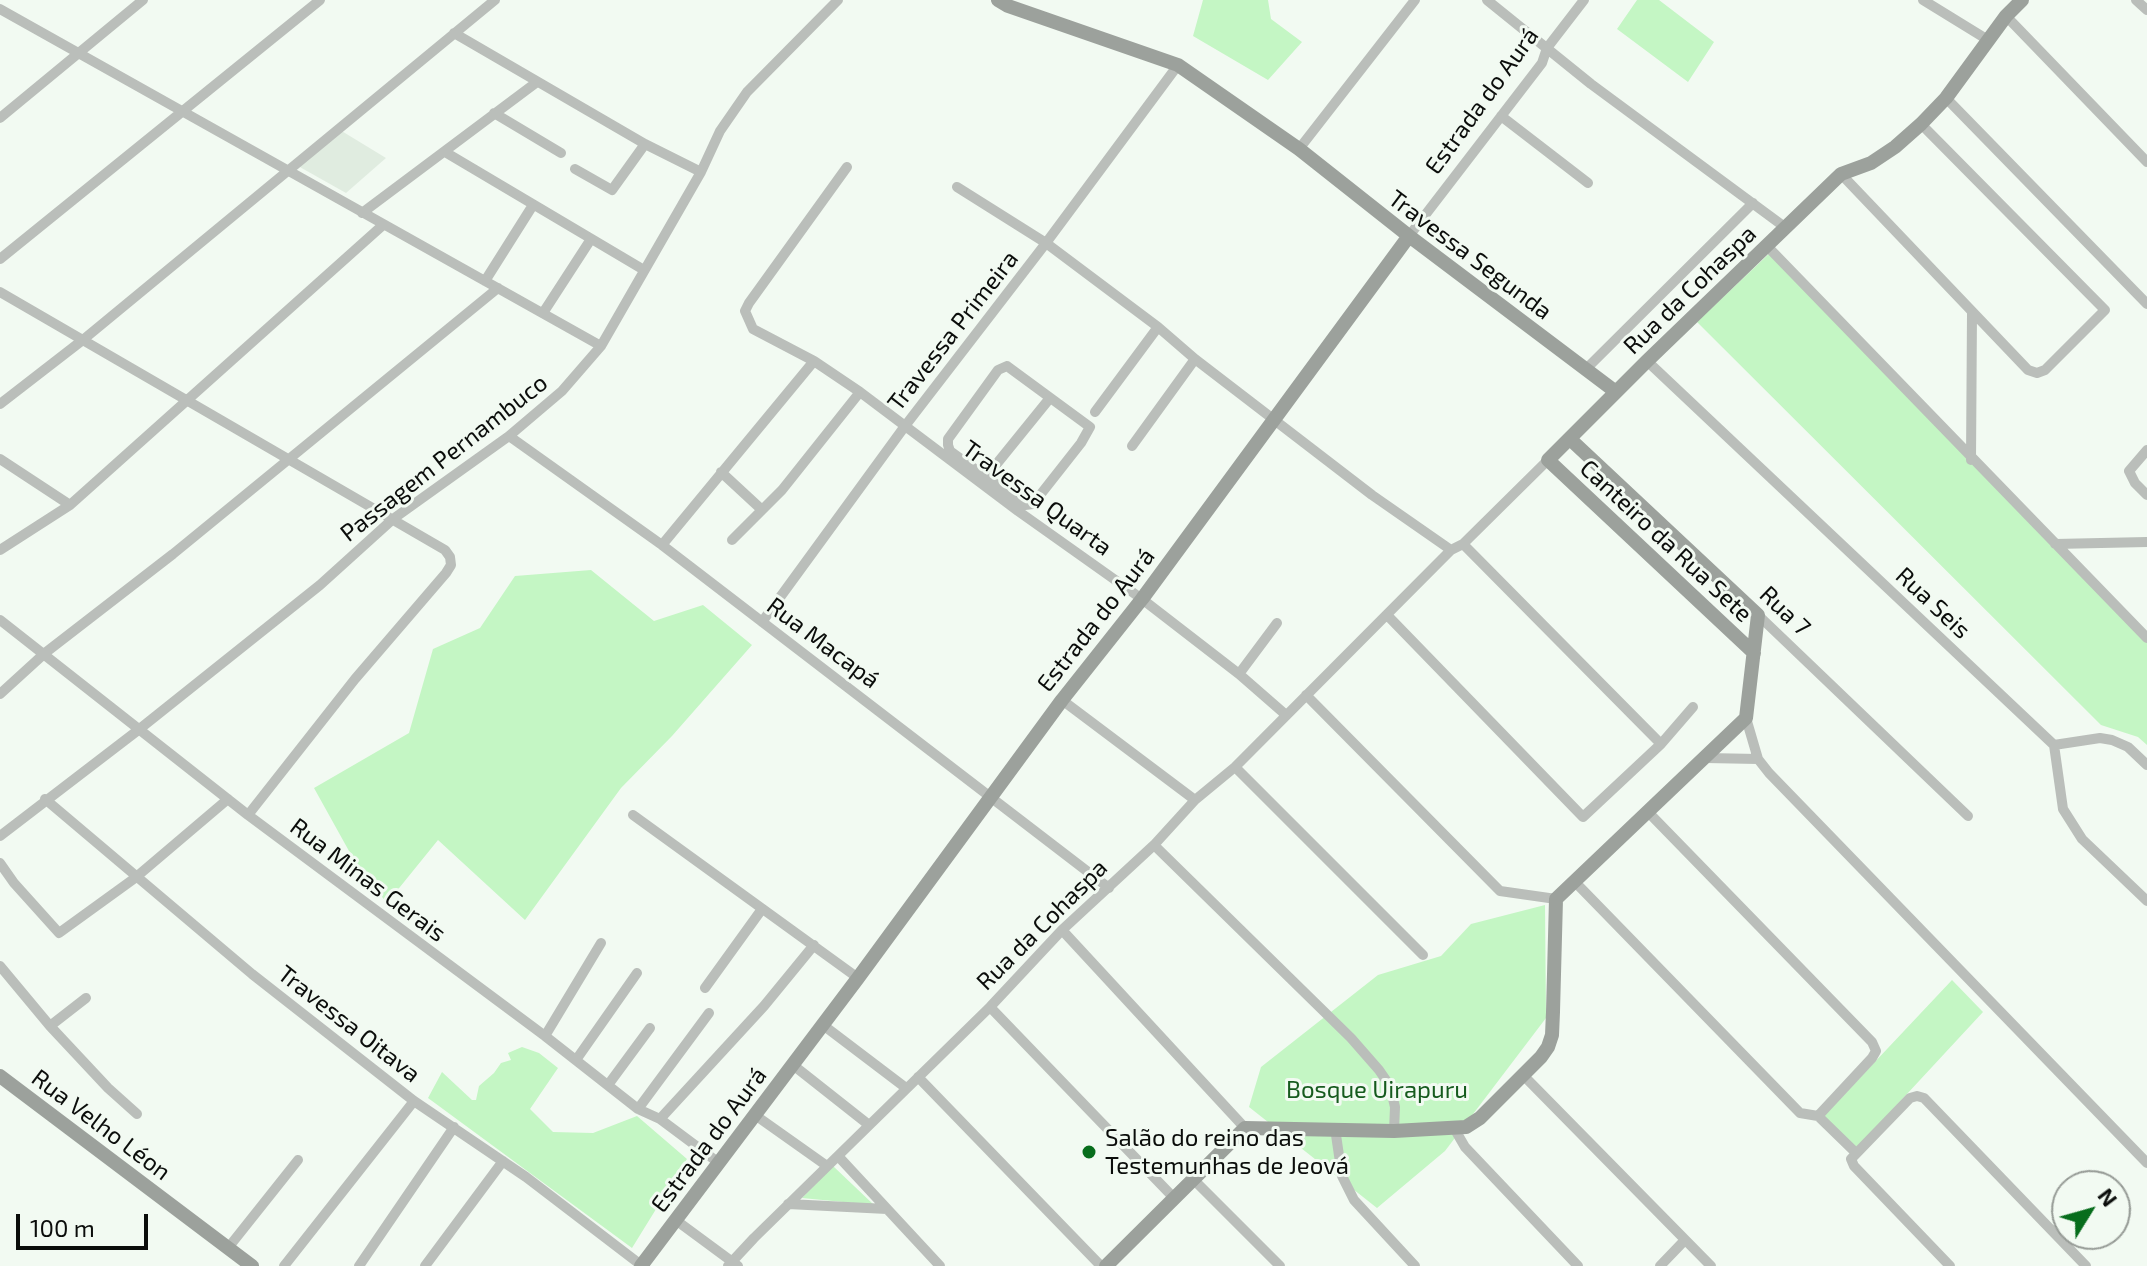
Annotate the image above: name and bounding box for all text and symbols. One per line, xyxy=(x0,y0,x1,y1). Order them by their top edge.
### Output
street label: Estrada do Aurá xyxy=(1419,22,1545,180)
street label: Travessa Segunda xyxy=(1383,184,1557,326)
street label: Rua da Cohaspa xyxy=(1618,220,1762,360)
street label: Travessa Primeira xyxy=(882,245,1024,417)
street label: Passagem Pernambuco xyxy=(335,368,553,548)
street label: Travessa Quarta xyxy=(957,434,1117,562)
street label: Canteiro da Rua Sete xyxy=(1574,454,1758,628)
street label: Estrada do Aurá xyxy=(1031,543,1161,697)
street label: Rua Seis xyxy=(1890,561,1976,645)
street label: Rua 7 xyxy=(1754,580,1816,642)
street label: Rua Macapá xyxy=(761,591,885,695)
street label: Rua Minas Gerais xyxy=(284,812,452,948)
street label: Rua da Cohaspa xyxy=(971,854,1113,996)
street label: Travessa Oitava xyxy=(272,959,426,1089)
street label: Estrada do Aurá xyxy=(645,1062,773,1218)
street label: Rua Velho Léon xyxy=(26,1063,176,1187)
park label: Bosque Uirapuru xyxy=(1286,1076,1468,1104)
place label: Salão do reino das Testemunhas de Jeová xyxy=(1105,1124,1349,1180)
marker: Salão do reino das Testemunhas de Jeová xyxy=(1080,1143,1098,1161)
north arrow xyxy=(2051,1170,2131,1250)
text: N xyxy=(2093,1183,2124,1211)
scale bar xyxy=(20,1198,152,1248)
text: 100 m xyxy=(30,1213,95,1242)

